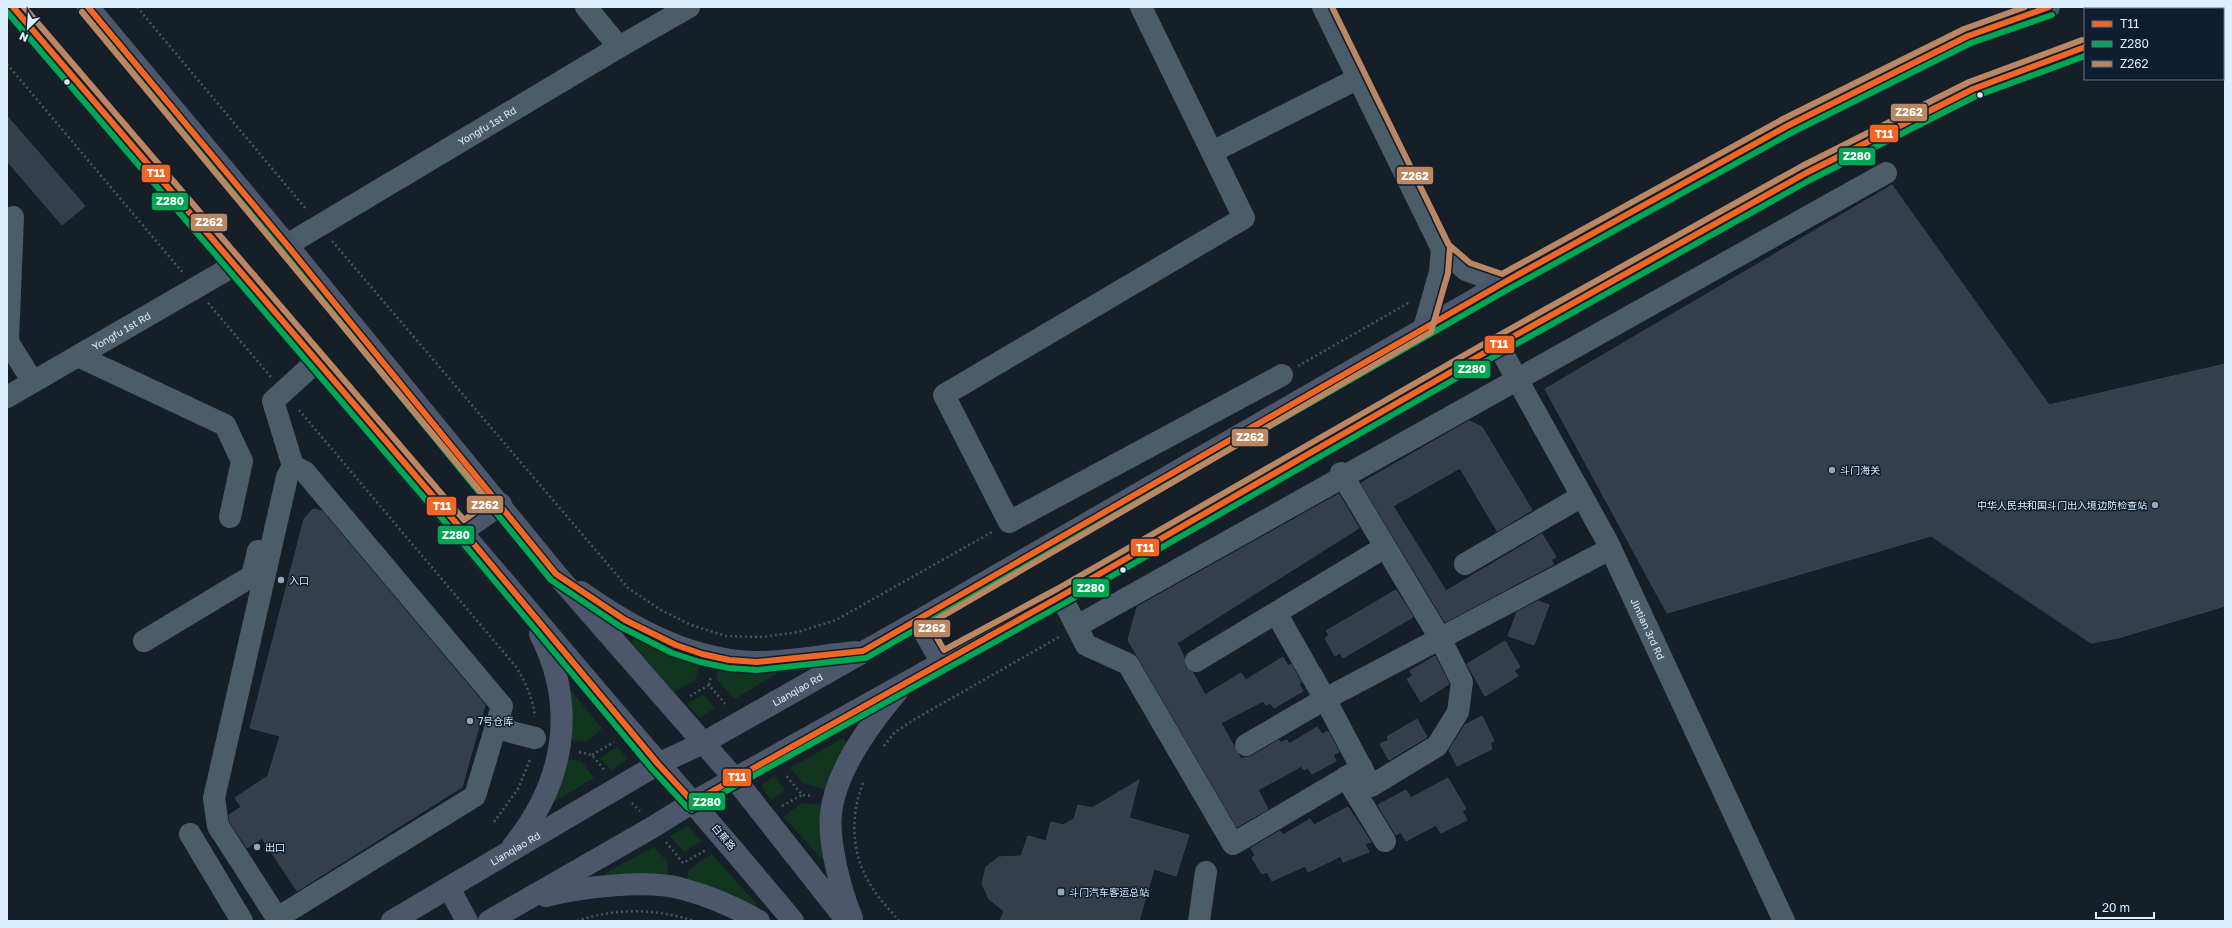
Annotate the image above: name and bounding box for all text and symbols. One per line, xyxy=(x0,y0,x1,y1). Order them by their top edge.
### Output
north arrow xyxy=(8,8,48,48)
legend xyxy=(2084,8,2224,80)
text: T11 xyxy=(2120,16,2139,31)
text: N xyxy=(17,30,30,45)
text: Z280 xyxy=(2120,36,2149,51)
text: Z262 xyxy=(2120,56,2148,71)
unlabelled marker xyxy=(62,77,72,87)
unlabelled marker xyxy=(1975,90,1985,100)
line badge: Z262 xyxy=(1890,103,1928,122)
street label: Yongfu 1st Rd xyxy=(456,104,518,148)
text: Z262 xyxy=(1895,105,1923,118)
line badge: T11 xyxy=(1869,124,1899,143)
text: T11 xyxy=(1875,127,1894,140)
line badge: Z280 xyxy=(1838,147,1876,166)
text: Z280 xyxy=(1843,149,1871,162)
line badge: T11 xyxy=(141,164,171,183)
text: T11 xyxy=(147,166,166,179)
line badge: Z262 xyxy=(1396,166,1434,185)
text: Z262 xyxy=(1401,169,1429,182)
line badge: Z280 xyxy=(151,192,189,211)
text: Z280 xyxy=(156,194,184,207)
line badge: Z262 xyxy=(190,213,228,232)
text: Z262 xyxy=(195,215,223,228)
street label: Yongfu 1st Rd xyxy=(90,309,153,353)
line badge: T11 xyxy=(1484,335,1515,354)
text: T11 xyxy=(1490,337,1509,350)
line badge: Z280 xyxy=(1453,360,1491,379)
text: Z280 xyxy=(1458,362,1486,375)
line badge: Z262 xyxy=(1231,428,1269,447)
text: Z262 xyxy=(1236,430,1264,443)
place label: 斗门海关 xyxy=(1840,464,1880,476)
marker: 斗门海关 xyxy=(1827,465,1837,475)
line badge: Z262 xyxy=(466,495,504,514)
line badge: T11 xyxy=(426,496,457,516)
text: Z262 xyxy=(471,498,499,511)
text: T11 xyxy=(433,499,452,512)
place label: 中华人民共和国斗门出入境边防检查站 xyxy=(1977,499,2147,511)
marker: 中华人民共和国斗门出入境边防检查站 xyxy=(2150,500,2160,510)
line badge: Z280 xyxy=(437,525,475,545)
text: Z280 xyxy=(442,528,470,541)
line badge: T11 xyxy=(1130,538,1160,557)
text: T11 xyxy=(1136,541,1155,554)
unlabelled marker xyxy=(1118,565,1128,575)
place label: 入口 xyxy=(289,574,309,586)
marker: 入口 xyxy=(276,575,286,585)
line badge: Z280 xyxy=(1072,578,1110,598)
text: Z280 xyxy=(1077,581,1105,594)
street label: Jintian 3rd Rd xyxy=(1628,596,1667,661)
line badge: Z262 xyxy=(913,619,951,638)
text: Z262 xyxy=(918,621,946,634)
street label: Lianqiao Rd xyxy=(770,670,825,709)
place label: 7号仓库 xyxy=(478,715,513,727)
marker: 7号仓库 xyxy=(465,716,475,726)
line badge: T11 xyxy=(722,768,752,787)
text: T11 xyxy=(728,770,747,783)
line badge: Z280 xyxy=(688,792,726,811)
text: Z280 xyxy=(693,795,721,808)
street label: 白蕉路 xyxy=(710,822,738,852)
street label: Lianqiao Rd xyxy=(488,829,542,868)
place label: 出口 xyxy=(265,841,285,853)
marker: 出口 xyxy=(252,842,262,852)
place label: 斗门汽车客运总站 xyxy=(1069,886,1149,898)
marker: 斗门汽车客运总站 xyxy=(1056,887,1066,897)
scale bar xyxy=(2096,894,2154,920)
text: 20 m xyxy=(2102,900,2130,915)

